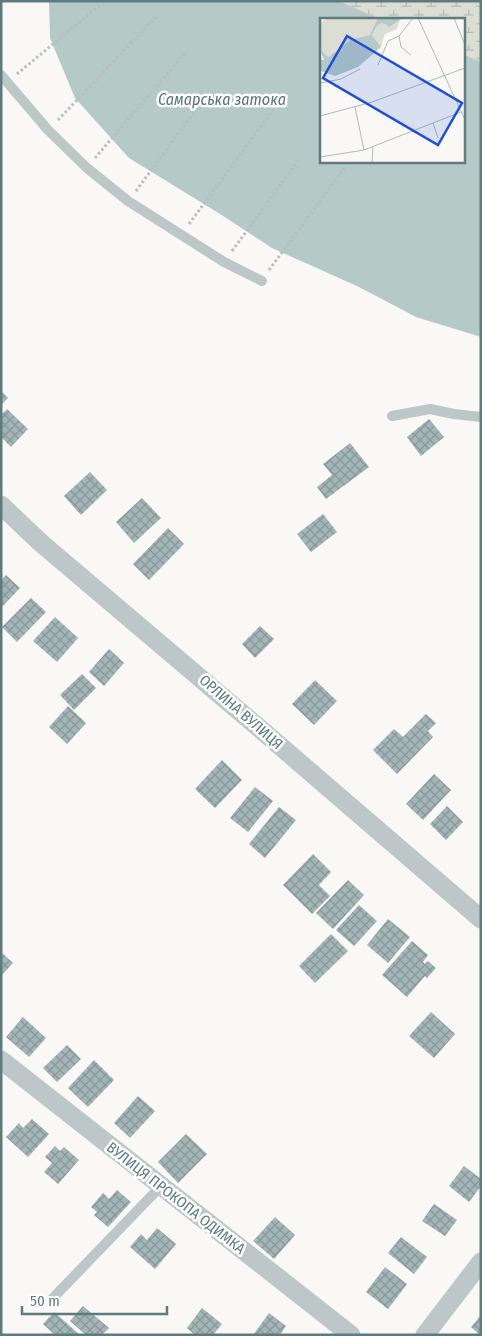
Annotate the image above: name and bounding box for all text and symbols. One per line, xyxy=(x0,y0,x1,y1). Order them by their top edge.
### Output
inset map xyxy=(320,18,464,162)
water label: Самарська затока xyxy=(158,90,286,109)
street label: ОРЛИНА ВУЛИЦЯ xyxy=(196,671,286,753)
street label: ВУЛИЦЯ ПРОКОПА ОДИМКА xyxy=(103,1138,249,1258)
scale bar xyxy=(22,1284,168,1316)
text: 50 m xyxy=(30,1292,60,1310)

